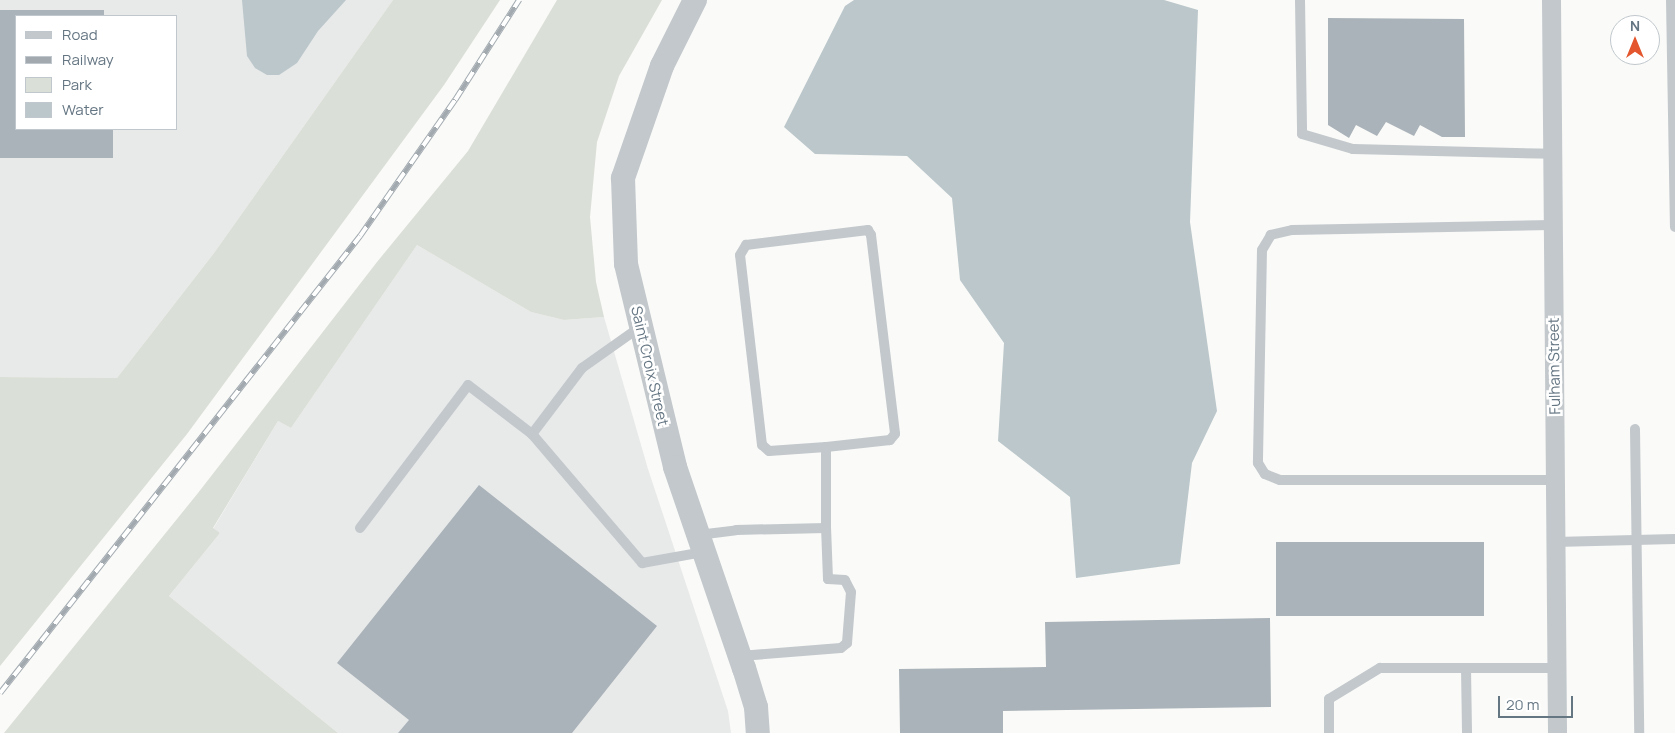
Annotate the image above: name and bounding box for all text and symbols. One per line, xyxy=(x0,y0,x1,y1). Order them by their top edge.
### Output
legend xyxy=(15,15,178,130)
north arrow xyxy=(1610,15,1660,65)
text: N xyxy=(1630,16,1640,35)
text: Road xyxy=(62,24,98,45)
text: Railway xyxy=(62,49,114,70)
text: Park xyxy=(62,74,92,95)
text: Water xyxy=(62,99,104,120)
street label: Saint Croix Street xyxy=(627,304,673,428)
street label: Fulham Street xyxy=(1544,317,1564,415)
scale bar xyxy=(1500,686,1575,718)
text: 20 m xyxy=(1506,694,1539,715)

